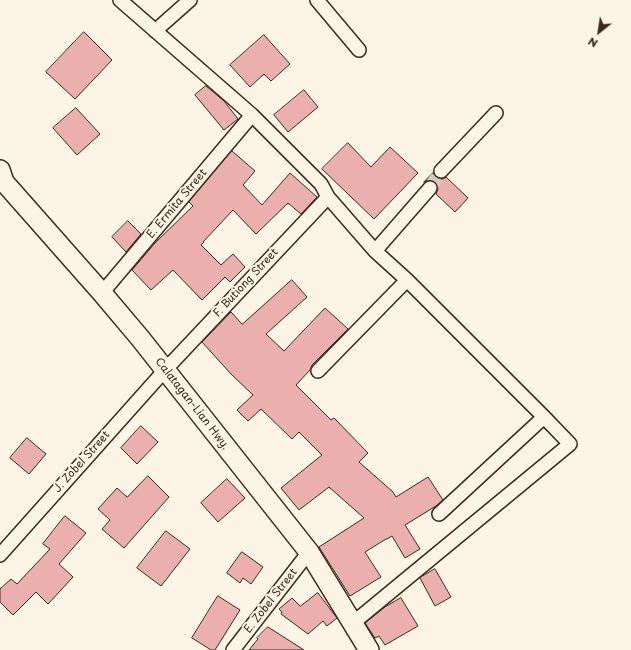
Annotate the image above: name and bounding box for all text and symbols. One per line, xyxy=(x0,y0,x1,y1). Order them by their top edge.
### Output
north arrow xyxy=(579,12,619,52)
text: N xyxy=(585,33,601,52)
street label: E. Ermita Street xyxy=(144,167,210,241)
street label: F. Butiong Street xyxy=(211,246,281,320)
street label: Calatagan-Lian Hwy. xyxy=(152,355,232,453)
street label: J. Zobel Street xyxy=(51,429,113,495)
street label: E. Zobel Street xyxy=(242,566,300,636)

